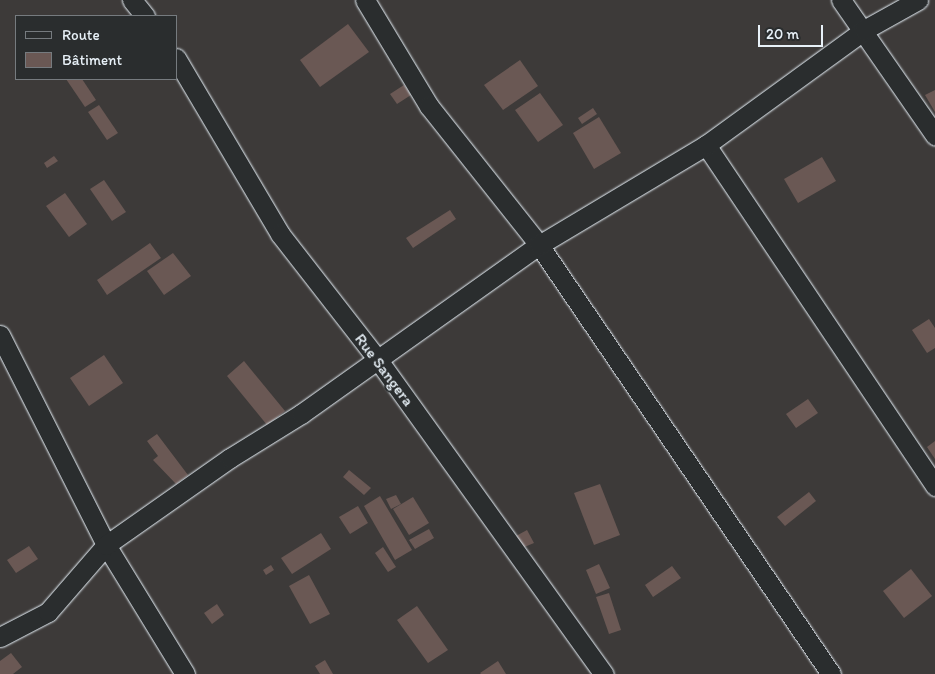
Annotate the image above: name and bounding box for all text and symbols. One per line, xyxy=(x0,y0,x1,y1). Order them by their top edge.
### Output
legend xyxy=(15,15,178,80)
scale bar xyxy=(760,15,825,47)
text: 20 m xyxy=(766,25,799,43)
text: Route xyxy=(62,26,100,44)
text: Bâtiment xyxy=(62,51,122,69)
street label: Rue Sangera xyxy=(350,330,418,410)

